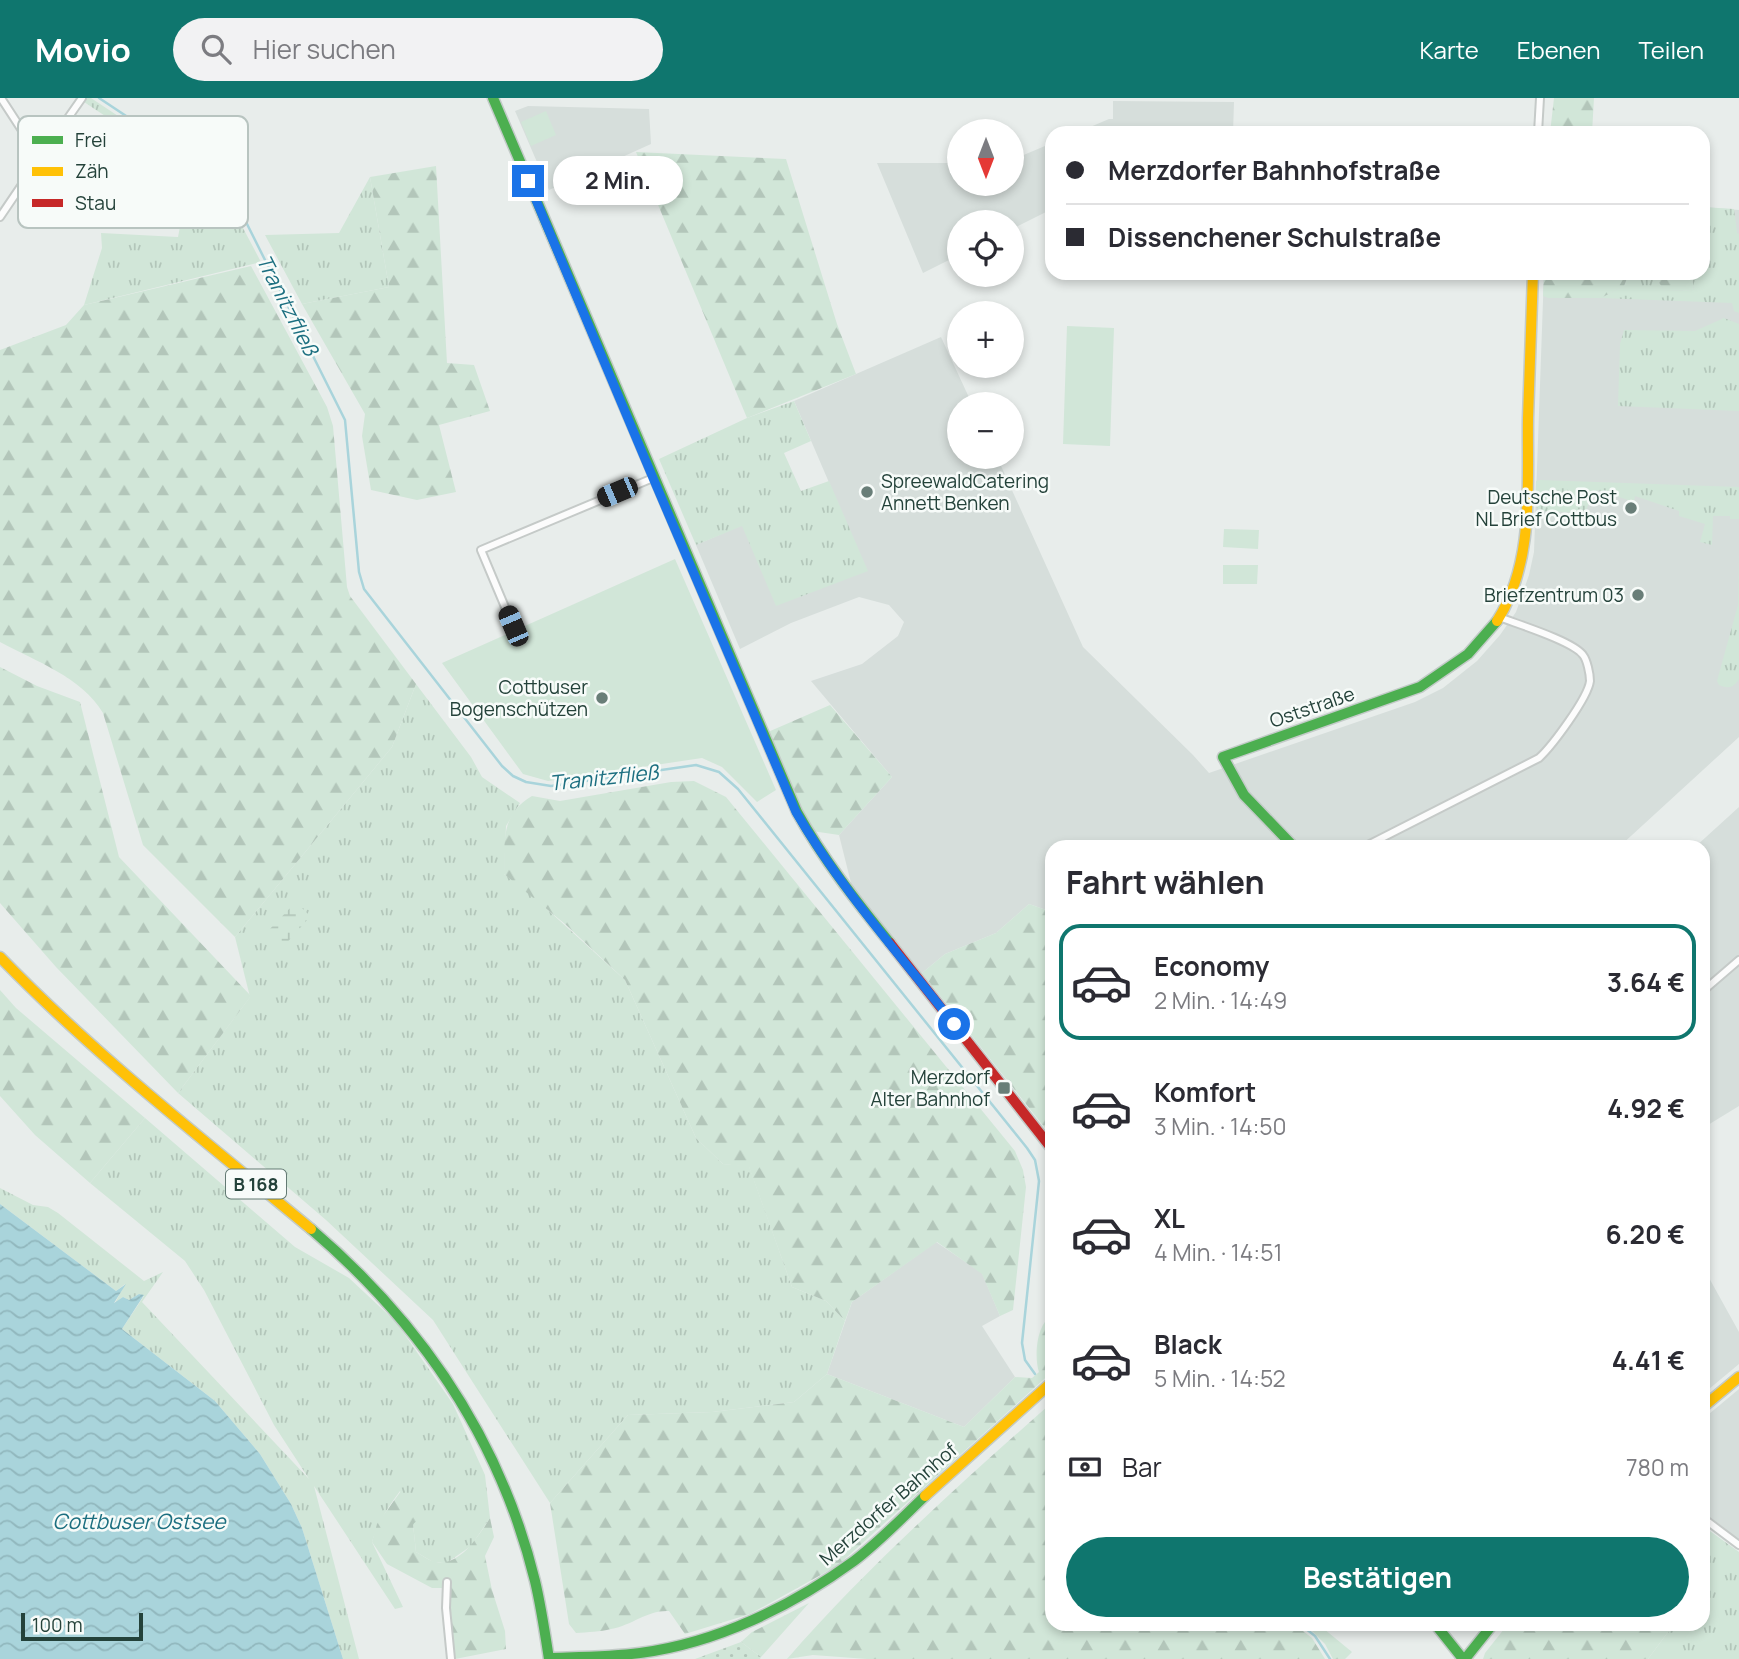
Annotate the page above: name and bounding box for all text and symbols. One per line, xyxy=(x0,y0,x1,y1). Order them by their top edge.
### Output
search box xyxy=(173,18,663,81)
text: Movio xyxy=(35,27,131,72)
icon: search xyxy=(197,30,235,68)
text: Hier suchen xyxy=(253,31,396,67)
text: Karte xyxy=(1419,33,1479,66)
text: Ebenen xyxy=(1517,33,1600,66)
text: Teilen xyxy=(1638,33,1704,66)
legend xyxy=(18,116,248,228)
north arrow xyxy=(947,119,1024,196)
map controls xyxy=(947,119,1024,469)
text: Frei xyxy=(75,127,107,153)
text: Merzdorfer Bahnhofstraße xyxy=(1108,152,1441,188)
callout: 2 Min. xyxy=(552,156,682,206)
text: Zäh xyxy=(75,158,109,184)
text: 2 Min. xyxy=(585,164,651,196)
route end xyxy=(512,165,544,197)
text: Stau xyxy=(75,190,116,216)
button: locate xyxy=(947,210,1024,287)
text: Dissenchener Schulstraße xyxy=(1108,219,1441,255)
water label: Tranitzfließ xyxy=(251,250,326,362)
button: + xyxy=(947,301,1024,378)
button: − xyxy=(947,392,1024,469)
place label: SpreewaldCatering Annett Benken xyxy=(881,468,1049,516)
car xyxy=(594,474,641,510)
marker: SpreewaldCatering Annett Benken xyxy=(859,484,875,500)
place label: Deutsche Post NL Brief Cottbus xyxy=(1475,484,1617,532)
marker: Deutsche Post NL Brief Cottbus xyxy=(1623,500,1639,516)
place label: Briefzentrum 03 xyxy=(1484,582,1624,608)
marker: Briefzentrum 03 xyxy=(1630,587,1646,603)
car xyxy=(496,603,531,649)
place label: Cottbuser Bogenschützen xyxy=(450,674,588,722)
street label: Oststraße xyxy=(1266,680,1358,734)
marker: Cottbuser Bogenschützen xyxy=(594,690,610,706)
water label: Tranitzfließ xyxy=(548,757,662,797)
text: Fahrt wählen xyxy=(1066,860,1265,904)
text: Economy xyxy=(1154,948,1269,984)
icon: car xyxy=(1070,951,1133,1014)
text: 3.64 € xyxy=(1607,964,1685,1000)
text: 2 Min. · 14:49 xyxy=(1154,984,1287,1016)
route start xyxy=(938,1008,970,1040)
place label: Merzdorf Alter Bahnhof xyxy=(871,1064,990,1112)
text: Komfort xyxy=(1154,1074,1256,1110)
icon: car xyxy=(1070,1077,1133,1140)
marker: Merzdorf Alter Bahnhof xyxy=(996,1080,1012,1096)
text: 4.92 € xyxy=(1607,1090,1685,1126)
text: 3 Min. · 14:50 xyxy=(1154,1110,1287,1142)
road number: B 168 xyxy=(226,1170,286,1198)
text: XL xyxy=(1154,1200,1185,1236)
icon: car xyxy=(1070,1203,1133,1266)
text: 6.20 € xyxy=(1605,1216,1685,1252)
text: 4 Min. · 14:51 xyxy=(1154,1236,1282,1268)
text: Black xyxy=(1154,1326,1222,1362)
icon: car xyxy=(1070,1329,1133,1392)
text: 4.41 € xyxy=(1612,1342,1685,1378)
text: 5 Min. · 14:52 xyxy=(1154,1362,1286,1394)
street label: Merzdorfer Bahnhof xyxy=(814,1437,963,1571)
icon: cash xyxy=(1066,1448,1104,1486)
text: Bar xyxy=(1122,1449,1162,1485)
text: 780 m xyxy=(1626,1451,1689,1483)
water label: Cottbuser Ostsee xyxy=(52,1507,227,1535)
button: Bestätigen xyxy=(1066,1537,1689,1617)
scale bar xyxy=(21,1610,144,1642)
text: 100 m xyxy=(32,1612,83,1638)

